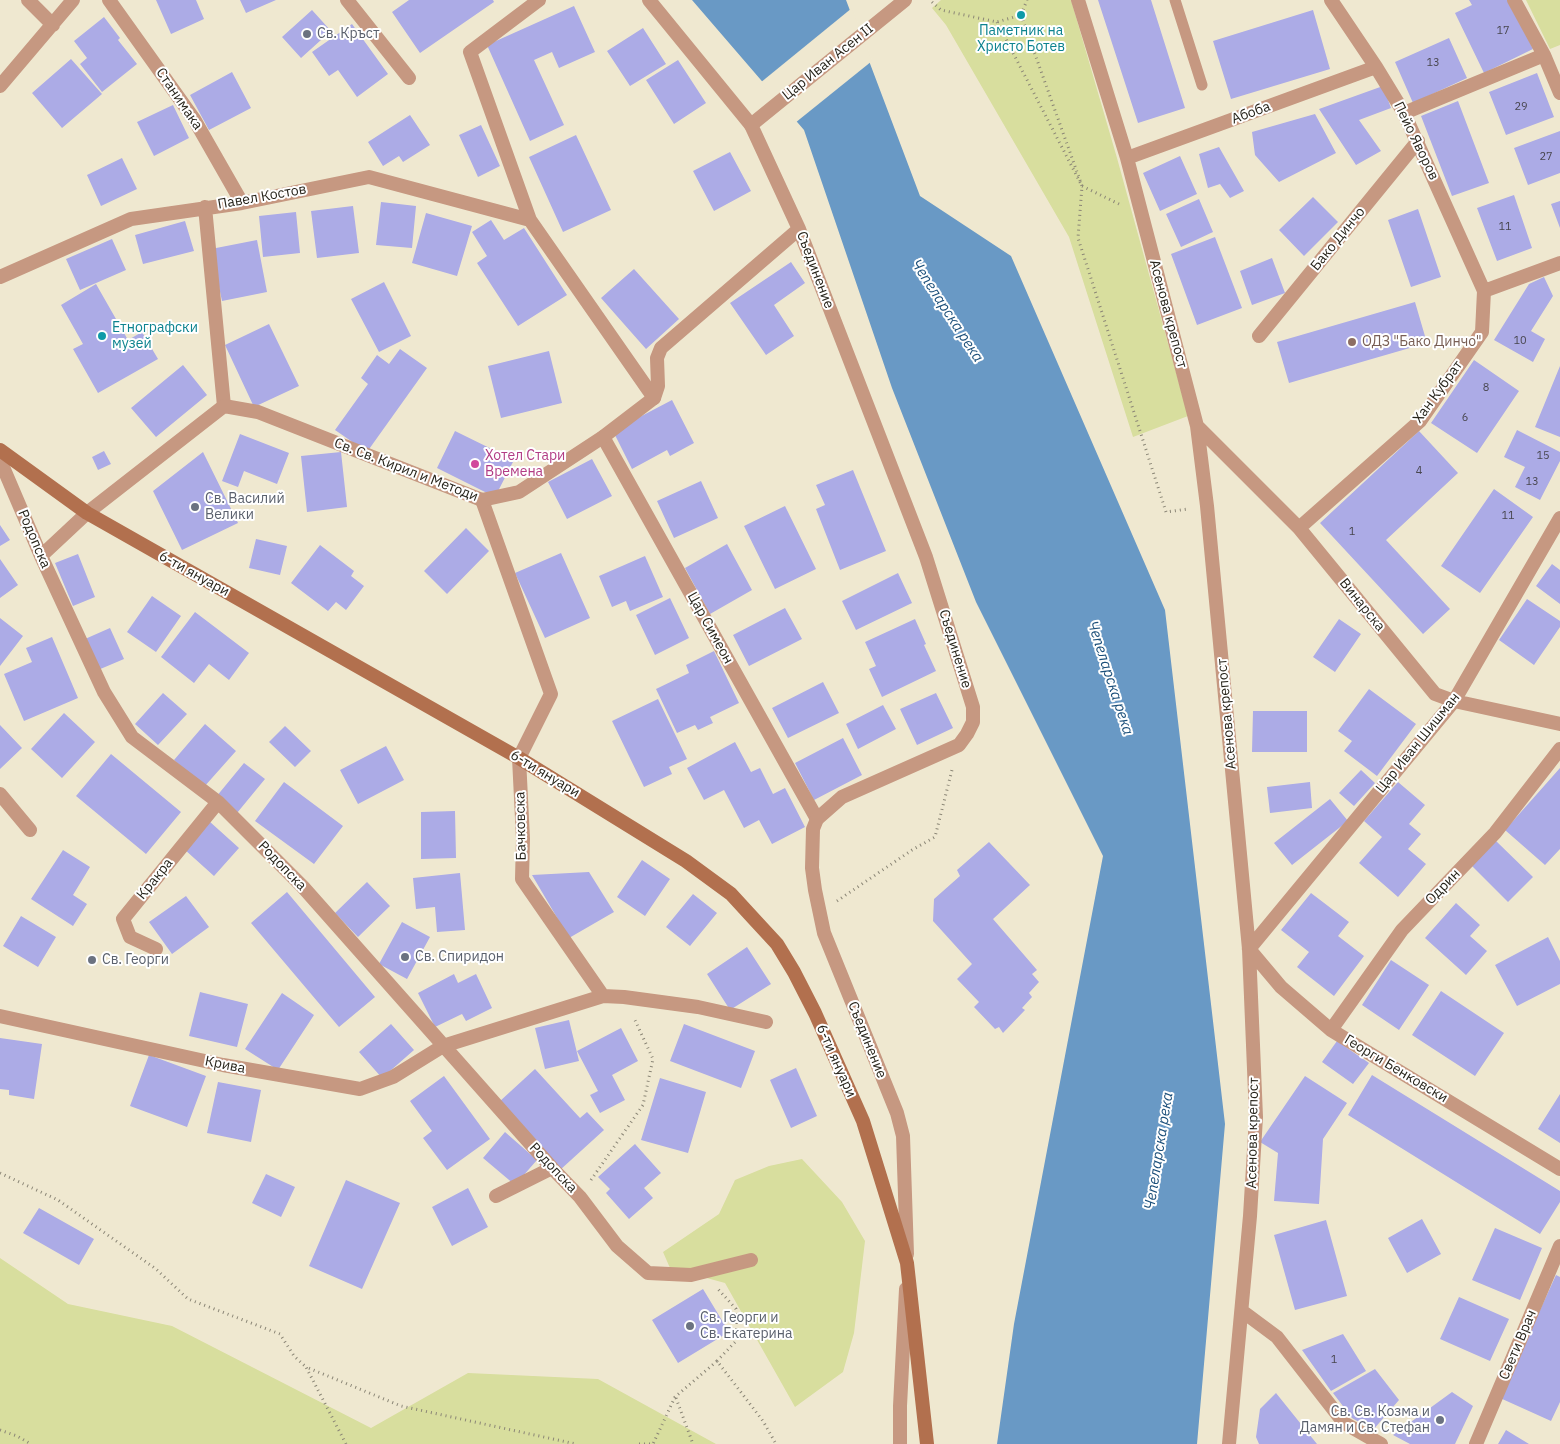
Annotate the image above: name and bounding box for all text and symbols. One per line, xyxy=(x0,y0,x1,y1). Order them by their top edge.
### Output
marker: Паметник на Христо Ботев xyxy=(1015,9,1027,21)
street label: Цар Иван Асен II xyxy=(779,20,877,104)
place label: Паметник на Христо Ботев xyxy=(977,23,1065,56)
house number: 17 xyxy=(1496,24,1510,38)
place label: Св. Кръст xyxy=(317,26,380,42)
marker: Св. Кръст xyxy=(301,28,313,40)
house number: 13 xyxy=(1426,56,1440,70)
street label: Станимака xyxy=(152,65,206,133)
street label: Абоба xyxy=(1229,98,1273,128)
street label: Пейо Яворов xyxy=(1390,99,1442,183)
house number: 29 xyxy=(1514,100,1528,114)
house number: 27 xyxy=(1539,150,1553,164)
street label: Павел Костов xyxy=(216,181,308,213)
street label: Бако Динчо xyxy=(1307,204,1369,274)
house number: 11 xyxy=(1498,220,1512,234)
street label: Съединение xyxy=(793,229,837,311)
water label: Чепеларска река xyxy=(907,256,987,366)
street label: Асенова крепост xyxy=(1145,258,1191,370)
place label: Етнографски музей xyxy=(112,320,198,352)
marker: Етнографски музей xyxy=(96,330,108,342)
place label: ОДЗ "Бако Динчо" xyxy=(1362,334,1482,350)
house number: 10 xyxy=(1513,334,1527,348)
marker: ОДЗ "Бако Динчо" xyxy=(1346,336,1358,348)
street label: Хан Кубрат xyxy=(1410,357,1466,427)
house number: 8 xyxy=(1483,381,1489,395)
house number: 6 xyxy=(1462,411,1468,425)
street label: Св. Св. Кирил и Методи xyxy=(332,435,480,505)
place label: Хотел Стари Времена xyxy=(485,448,565,481)
house number: 15 xyxy=(1536,449,1550,463)
marker: Хотел Стари Времена xyxy=(469,458,481,470)
house number: 4 xyxy=(1416,464,1422,478)
house number: 13 xyxy=(1525,475,1539,489)
place label: Св. Василий Велики xyxy=(205,491,285,524)
marker: Св. Василий Велики xyxy=(189,501,201,513)
street label: Родопска xyxy=(14,507,54,571)
house number: 11 xyxy=(1501,509,1515,523)
house number: 1 xyxy=(1349,525,1355,539)
street label: 6-ти януари xyxy=(156,548,232,600)
street label: Винарска xyxy=(1336,575,1388,635)
street label: Цар Симеон xyxy=(683,589,737,667)
street label: Съединение xyxy=(935,608,975,690)
water label: Чепеларска река xyxy=(1083,619,1137,737)
street label: Асенова крепост xyxy=(1214,658,1240,770)
street label: Цар Иван Шишман xyxy=(1372,690,1464,796)
street label: 6-ти януари xyxy=(507,747,583,801)
street label: Бачковска xyxy=(512,791,530,861)
street label: Родопска xyxy=(254,838,310,894)
street label: Кракра xyxy=(133,855,177,903)
street label: Одрин xyxy=(1422,866,1464,908)
place label: Св. Спиридон xyxy=(415,949,504,965)
marker: Св. Спиридон xyxy=(399,951,411,963)
place label: Св. Георги xyxy=(102,952,169,968)
marker: Св. Георги xyxy=(86,954,98,966)
street label: Съединение xyxy=(844,999,890,1081)
street label: 6-ти януари xyxy=(812,1022,860,1100)
street label: Георги Бенковски xyxy=(1341,1031,1451,1107)
street label: Крива xyxy=(203,1053,247,1077)
street label: Асенова крепост xyxy=(1244,1077,1262,1189)
water label: Чепеларска река xyxy=(1141,1091,1177,1211)
street label: Родопска xyxy=(526,1139,580,1197)
street label: Свети Врач xyxy=(1496,1308,1540,1382)
place label: Св. Георги и Св. Екатерина xyxy=(700,1310,792,1342)
marker: Св. Георги и Св. Екатерина xyxy=(684,1320,696,1332)
house number: 1 xyxy=(1331,1353,1337,1367)
place label: Св. Св. Козма и Дамян и Св. Стефан xyxy=(1300,1404,1430,1436)
marker: Св. Св. Козма и Дамян и Св. Стефан xyxy=(1434,1414,1446,1426)

